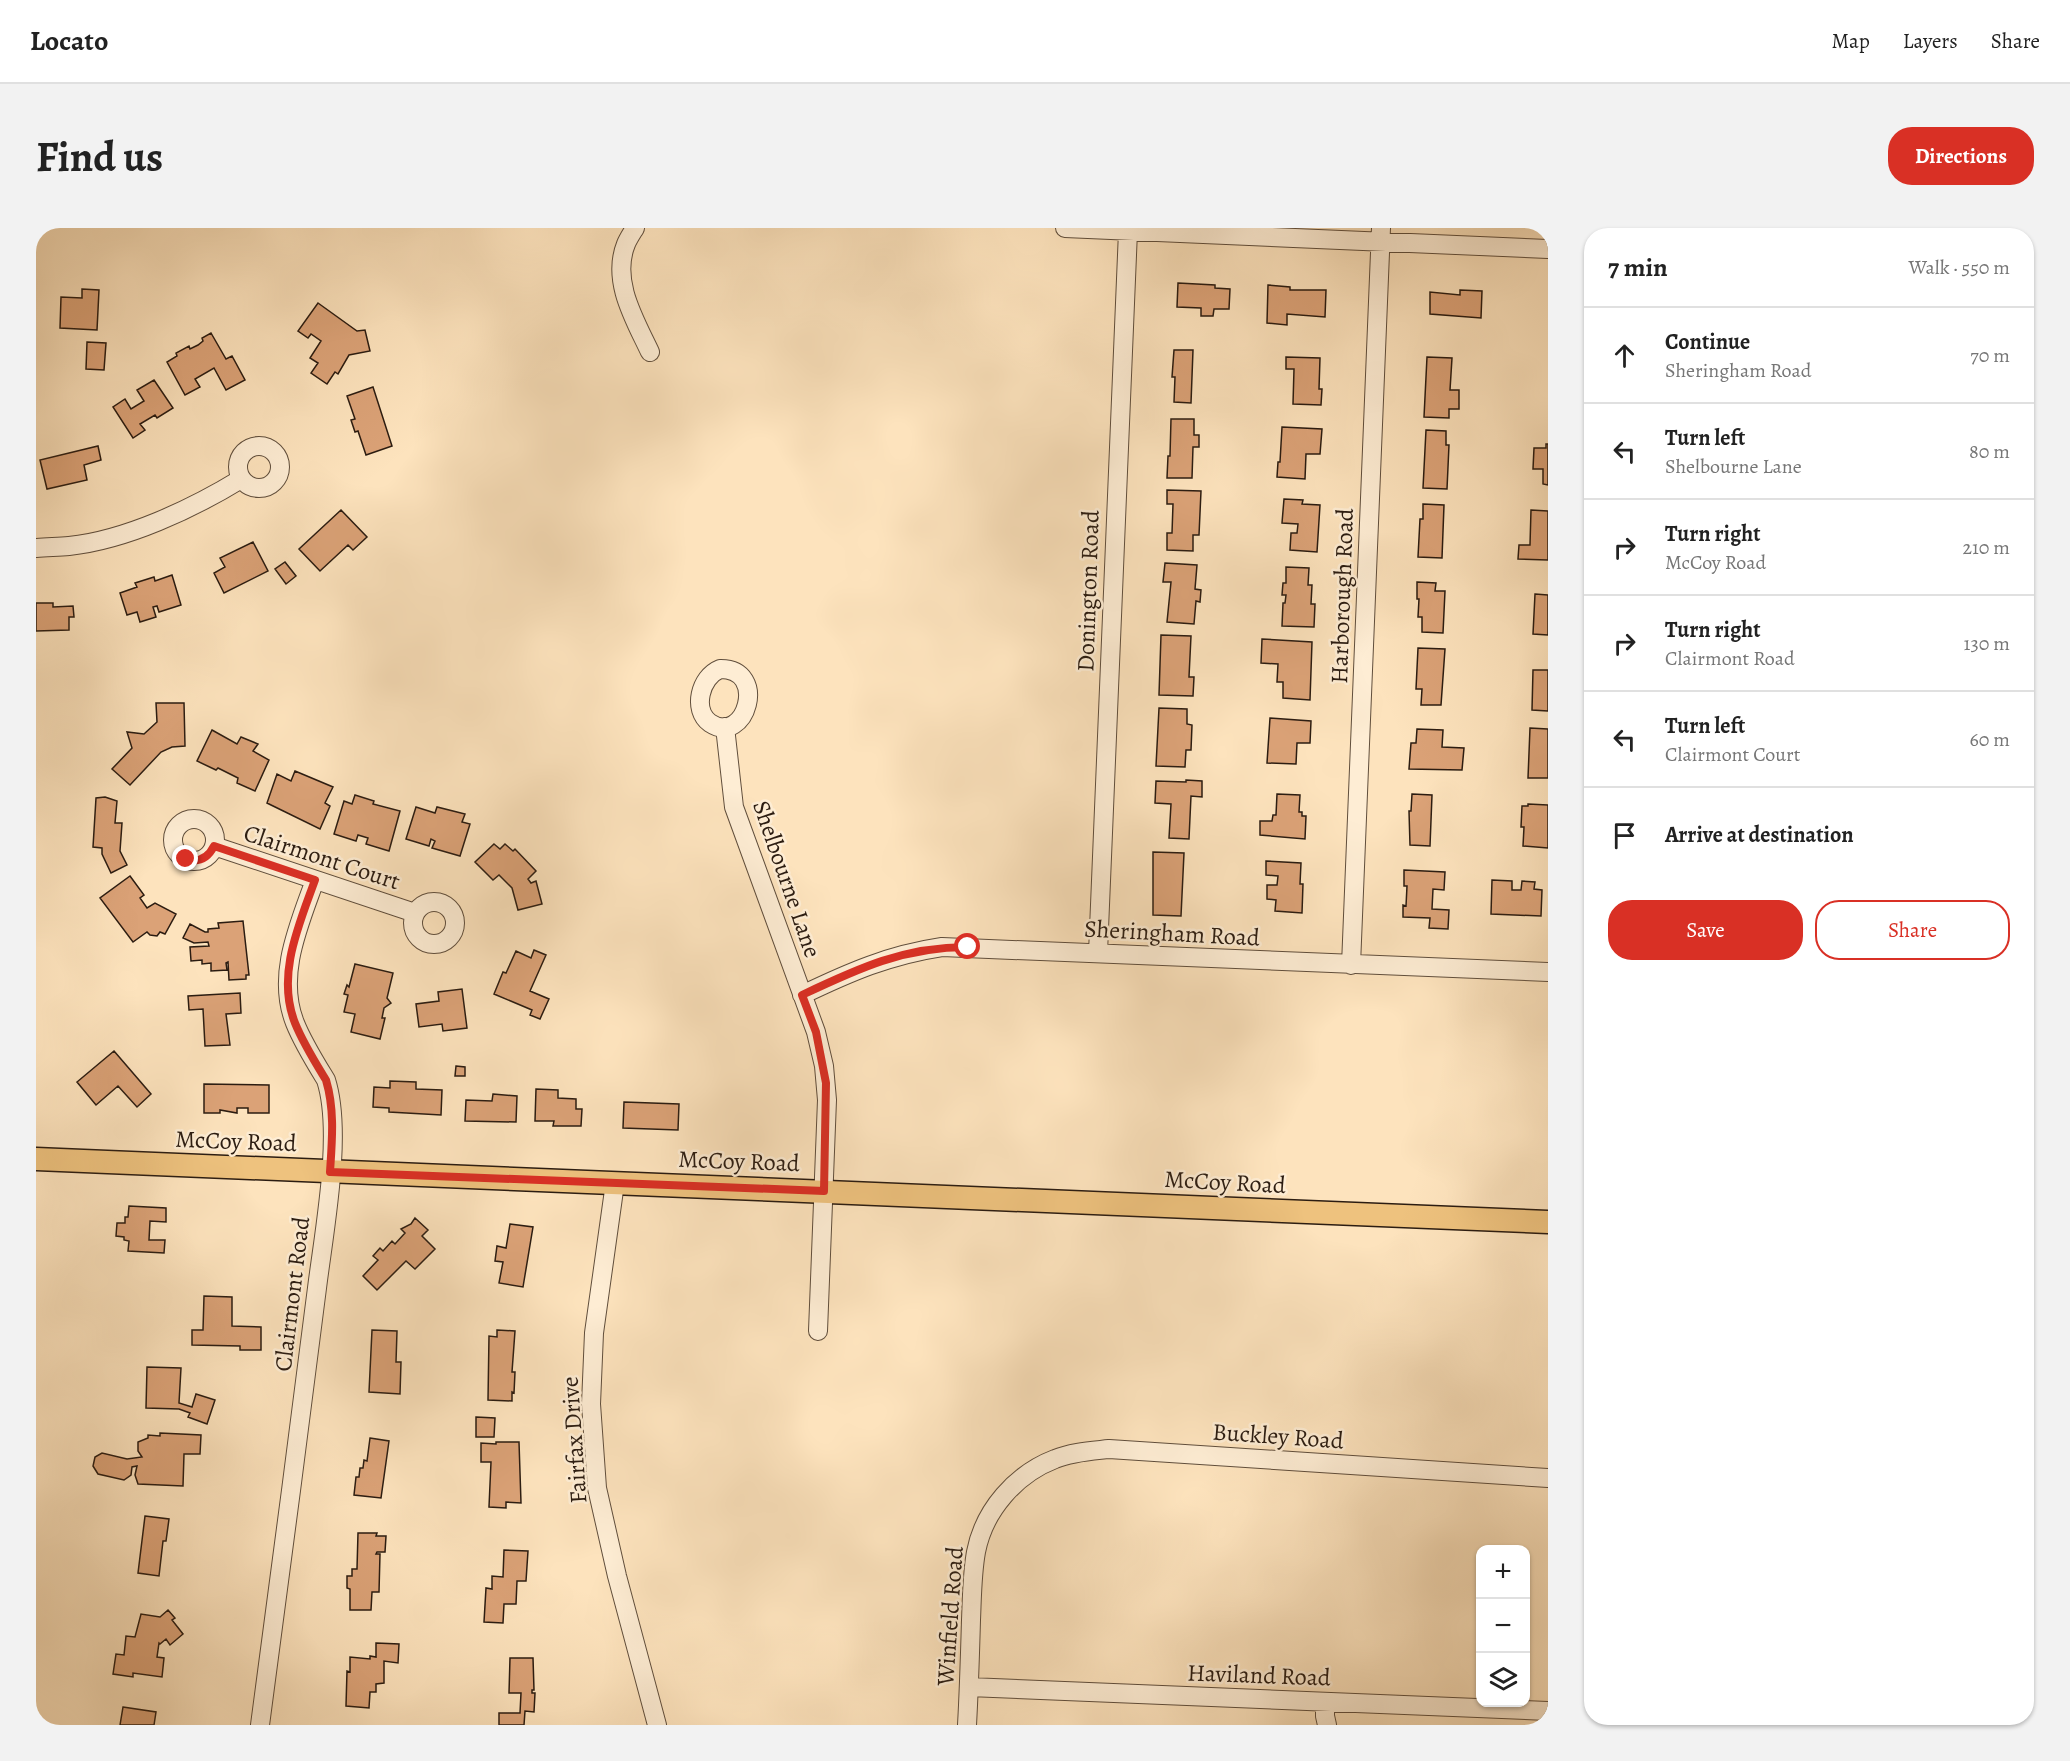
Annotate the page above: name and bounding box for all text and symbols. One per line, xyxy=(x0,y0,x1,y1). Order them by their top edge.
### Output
text: Locato xyxy=(30,22,108,60)
text: Map xyxy=(1831,27,1870,55)
text: Layers xyxy=(1903,27,1958,55)
text: Share xyxy=(1991,27,2040,55)
button: Directions xyxy=(1888,127,2034,185)
text: Find us xyxy=(36,128,163,185)
text: 7 min xyxy=(1608,250,1668,285)
text: Walk · 550 m xyxy=(1908,254,2010,281)
text: Continue xyxy=(1665,327,1750,357)
icon: ahead xyxy=(1608,339,1641,372)
text: 70 m xyxy=(1970,342,2010,369)
text: Sheringham Road xyxy=(1665,357,1812,384)
text: Turn left xyxy=(1665,423,1745,453)
icon: left xyxy=(1608,435,1641,468)
text: 80 m xyxy=(1969,438,2010,465)
text: Shelbourne Lane xyxy=(1665,453,1802,480)
street label: Harborough Road xyxy=(1323,508,1361,684)
street label: Donington Road xyxy=(1069,510,1107,672)
text: Turn right xyxy=(1665,519,1761,549)
icon: right xyxy=(1608,531,1641,564)
text: 210 m xyxy=(1962,534,2010,561)
text: McCoy Road xyxy=(1665,549,1766,576)
text: Turn right xyxy=(1665,615,1761,645)
icon: right xyxy=(1608,627,1641,660)
text: 130 m xyxy=(1964,630,2010,657)
text: Clairmont Road xyxy=(1665,645,1795,672)
text: Turn left xyxy=(1665,711,1745,741)
icon: left xyxy=(1608,723,1641,756)
text: 60 m xyxy=(1970,726,2010,753)
text: Clairmont Court xyxy=(1665,741,1800,768)
street label: Shelbourne Lane xyxy=(745,796,829,962)
street label: Clairmont Court xyxy=(240,817,404,897)
icon: arrive xyxy=(1608,819,1641,852)
text: Arrive at destination xyxy=(1665,820,1854,850)
route end xyxy=(172,845,198,871)
button: Save xyxy=(1608,900,1803,960)
button: Share xyxy=(1815,900,2010,960)
street label: Sheringham Road xyxy=(1083,912,1261,954)
route start xyxy=(954,933,980,959)
street label: McCoy Road xyxy=(175,1123,297,1159)
street label: McCoy Road xyxy=(678,1143,800,1179)
street label: McCoy Road xyxy=(1163,1163,1287,1201)
street label: Clairmont Road xyxy=(267,1215,317,1373)
street label: Fairfax Drive xyxy=(554,1375,594,1505)
street label: Buckley Road xyxy=(1211,1415,1345,1457)
street label: Winfield Road xyxy=(929,1545,971,1688)
map controls xyxy=(1476,1545,1530,1707)
button: + xyxy=(1476,1545,1530,1599)
button: − xyxy=(1476,1599,1530,1653)
button: layers xyxy=(1476,1653,1530,1707)
street label: Haviland Road xyxy=(1187,1657,1331,1693)

